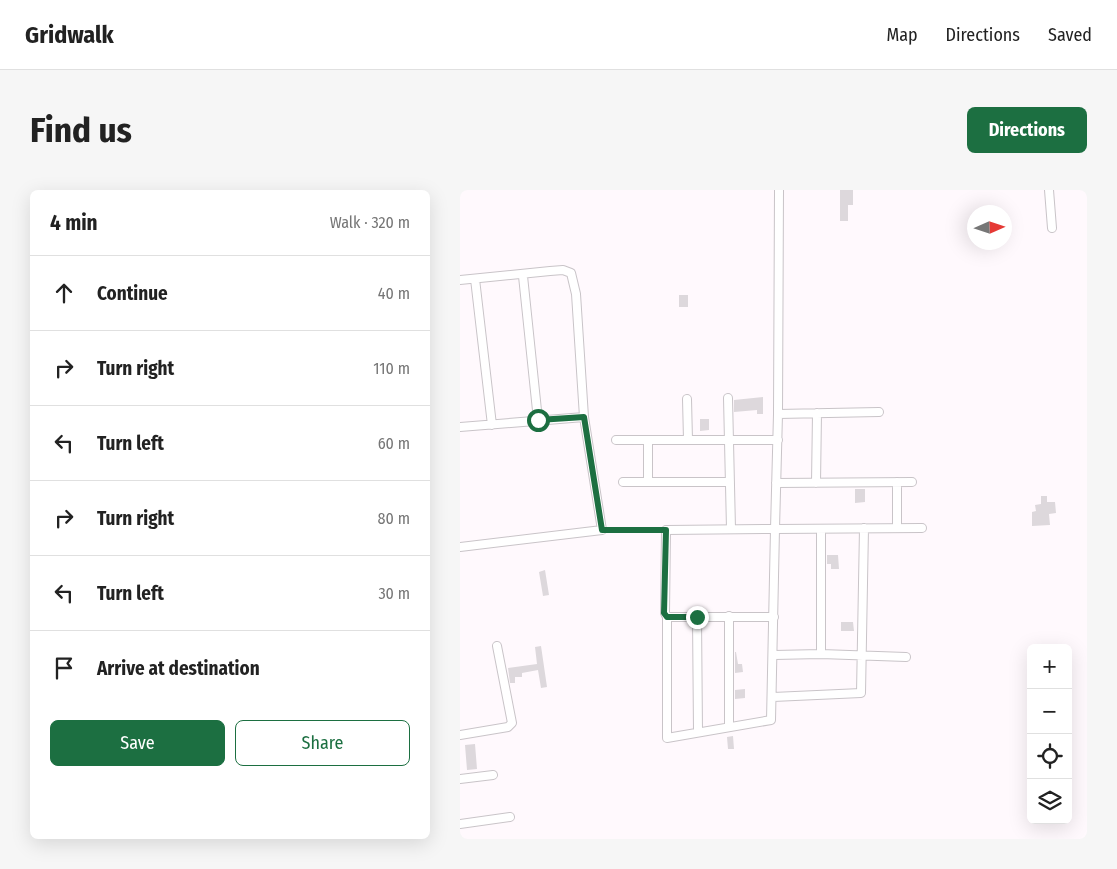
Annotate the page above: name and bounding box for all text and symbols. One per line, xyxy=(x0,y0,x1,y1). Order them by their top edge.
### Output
text: Gridwalk xyxy=(25,21,114,49)
text: Map xyxy=(886,24,918,46)
text: Directions xyxy=(946,24,1020,46)
text: Saved xyxy=(1048,24,1092,46)
button: Directions xyxy=(967,107,1087,153)
text: Find us xyxy=(30,109,132,151)
north arrow xyxy=(967,205,1012,250)
text: 4 min xyxy=(50,210,98,236)
text: Walk · 320 m xyxy=(330,213,410,232)
icon: ahead xyxy=(50,279,78,307)
text: Continue xyxy=(97,282,168,305)
text: 40 m xyxy=(378,284,410,303)
icon: right xyxy=(50,354,78,382)
text: Turn right xyxy=(97,357,174,380)
text: 110 m xyxy=(373,359,410,378)
route start xyxy=(527,409,550,432)
icon: left xyxy=(50,429,78,457)
text: Turn left xyxy=(97,432,164,455)
text: 60 m xyxy=(378,434,410,453)
icon: right xyxy=(50,504,78,532)
text: Turn right xyxy=(97,507,174,530)
text: 80 m xyxy=(378,509,410,528)
icon: left xyxy=(50,579,78,607)
text: Turn left xyxy=(97,582,164,605)
text: 30 m xyxy=(378,584,410,603)
route end xyxy=(686,606,709,629)
map controls xyxy=(1027,644,1072,824)
button: + xyxy=(1027,644,1072,689)
icon: arrive xyxy=(50,654,78,682)
text: Arrive at destination xyxy=(97,657,260,680)
button: − xyxy=(1027,689,1072,734)
button: Save xyxy=(50,720,225,766)
button: Share xyxy=(235,720,410,766)
button: locate xyxy=(1027,734,1072,779)
button: layers xyxy=(1027,779,1072,824)

